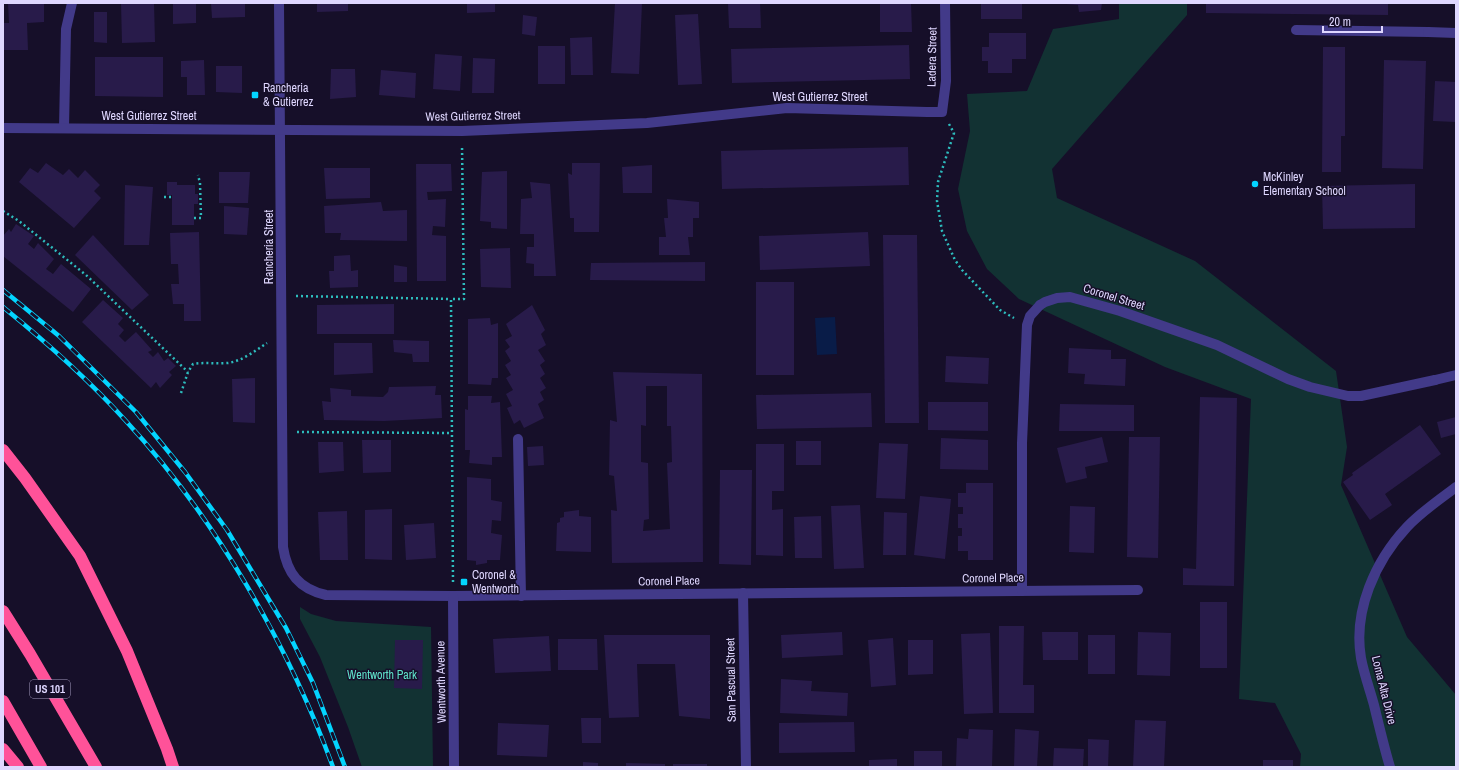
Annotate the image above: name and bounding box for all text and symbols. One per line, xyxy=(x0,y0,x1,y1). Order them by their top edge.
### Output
scale bar xyxy=(1323,8,1382,34)
text: 20 m xyxy=(1329,14,1351,30)
street label: Ladera Street xyxy=(923,27,941,87)
place label: Rancheria & Gutierrez xyxy=(263,80,313,110)
street label: West Gutierrez Street xyxy=(773,89,868,105)
marker: Rancheria & Gutierrez xyxy=(250,90,260,100)
street label: West Gutierrez Street xyxy=(425,107,521,125)
street label: West Gutierrez Street xyxy=(102,108,197,124)
place label: McKinley Elementary School xyxy=(1263,169,1346,199)
marker: McKinley Elementary School xyxy=(1250,179,1260,189)
street label: Rancheria Street xyxy=(261,210,277,284)
street label: Coronel Street xyxy=(1081,280,1147,314)
place label: Coronel & Wentworth xyxy=(472,567,519,597)
street label: Coronel Place xyxy=(962,569,1024,587)
street label: Coronel Place xyxy=(638,572,700,590)
marker: Coronel & Wentworth xyxy=(459,577,469,587)
street label: San Pascual Street xyxy=(722,637,740,722)
street label: Wentworth Avenue xyxy=(432,641,450,723)
street label: Loma Alta Drive xyxy=(1368,654,1400,726)
park label: Wentworth Park xyxy=(347,667,417,683)
road number: US 101 xyxy=(30,680,70,698)

